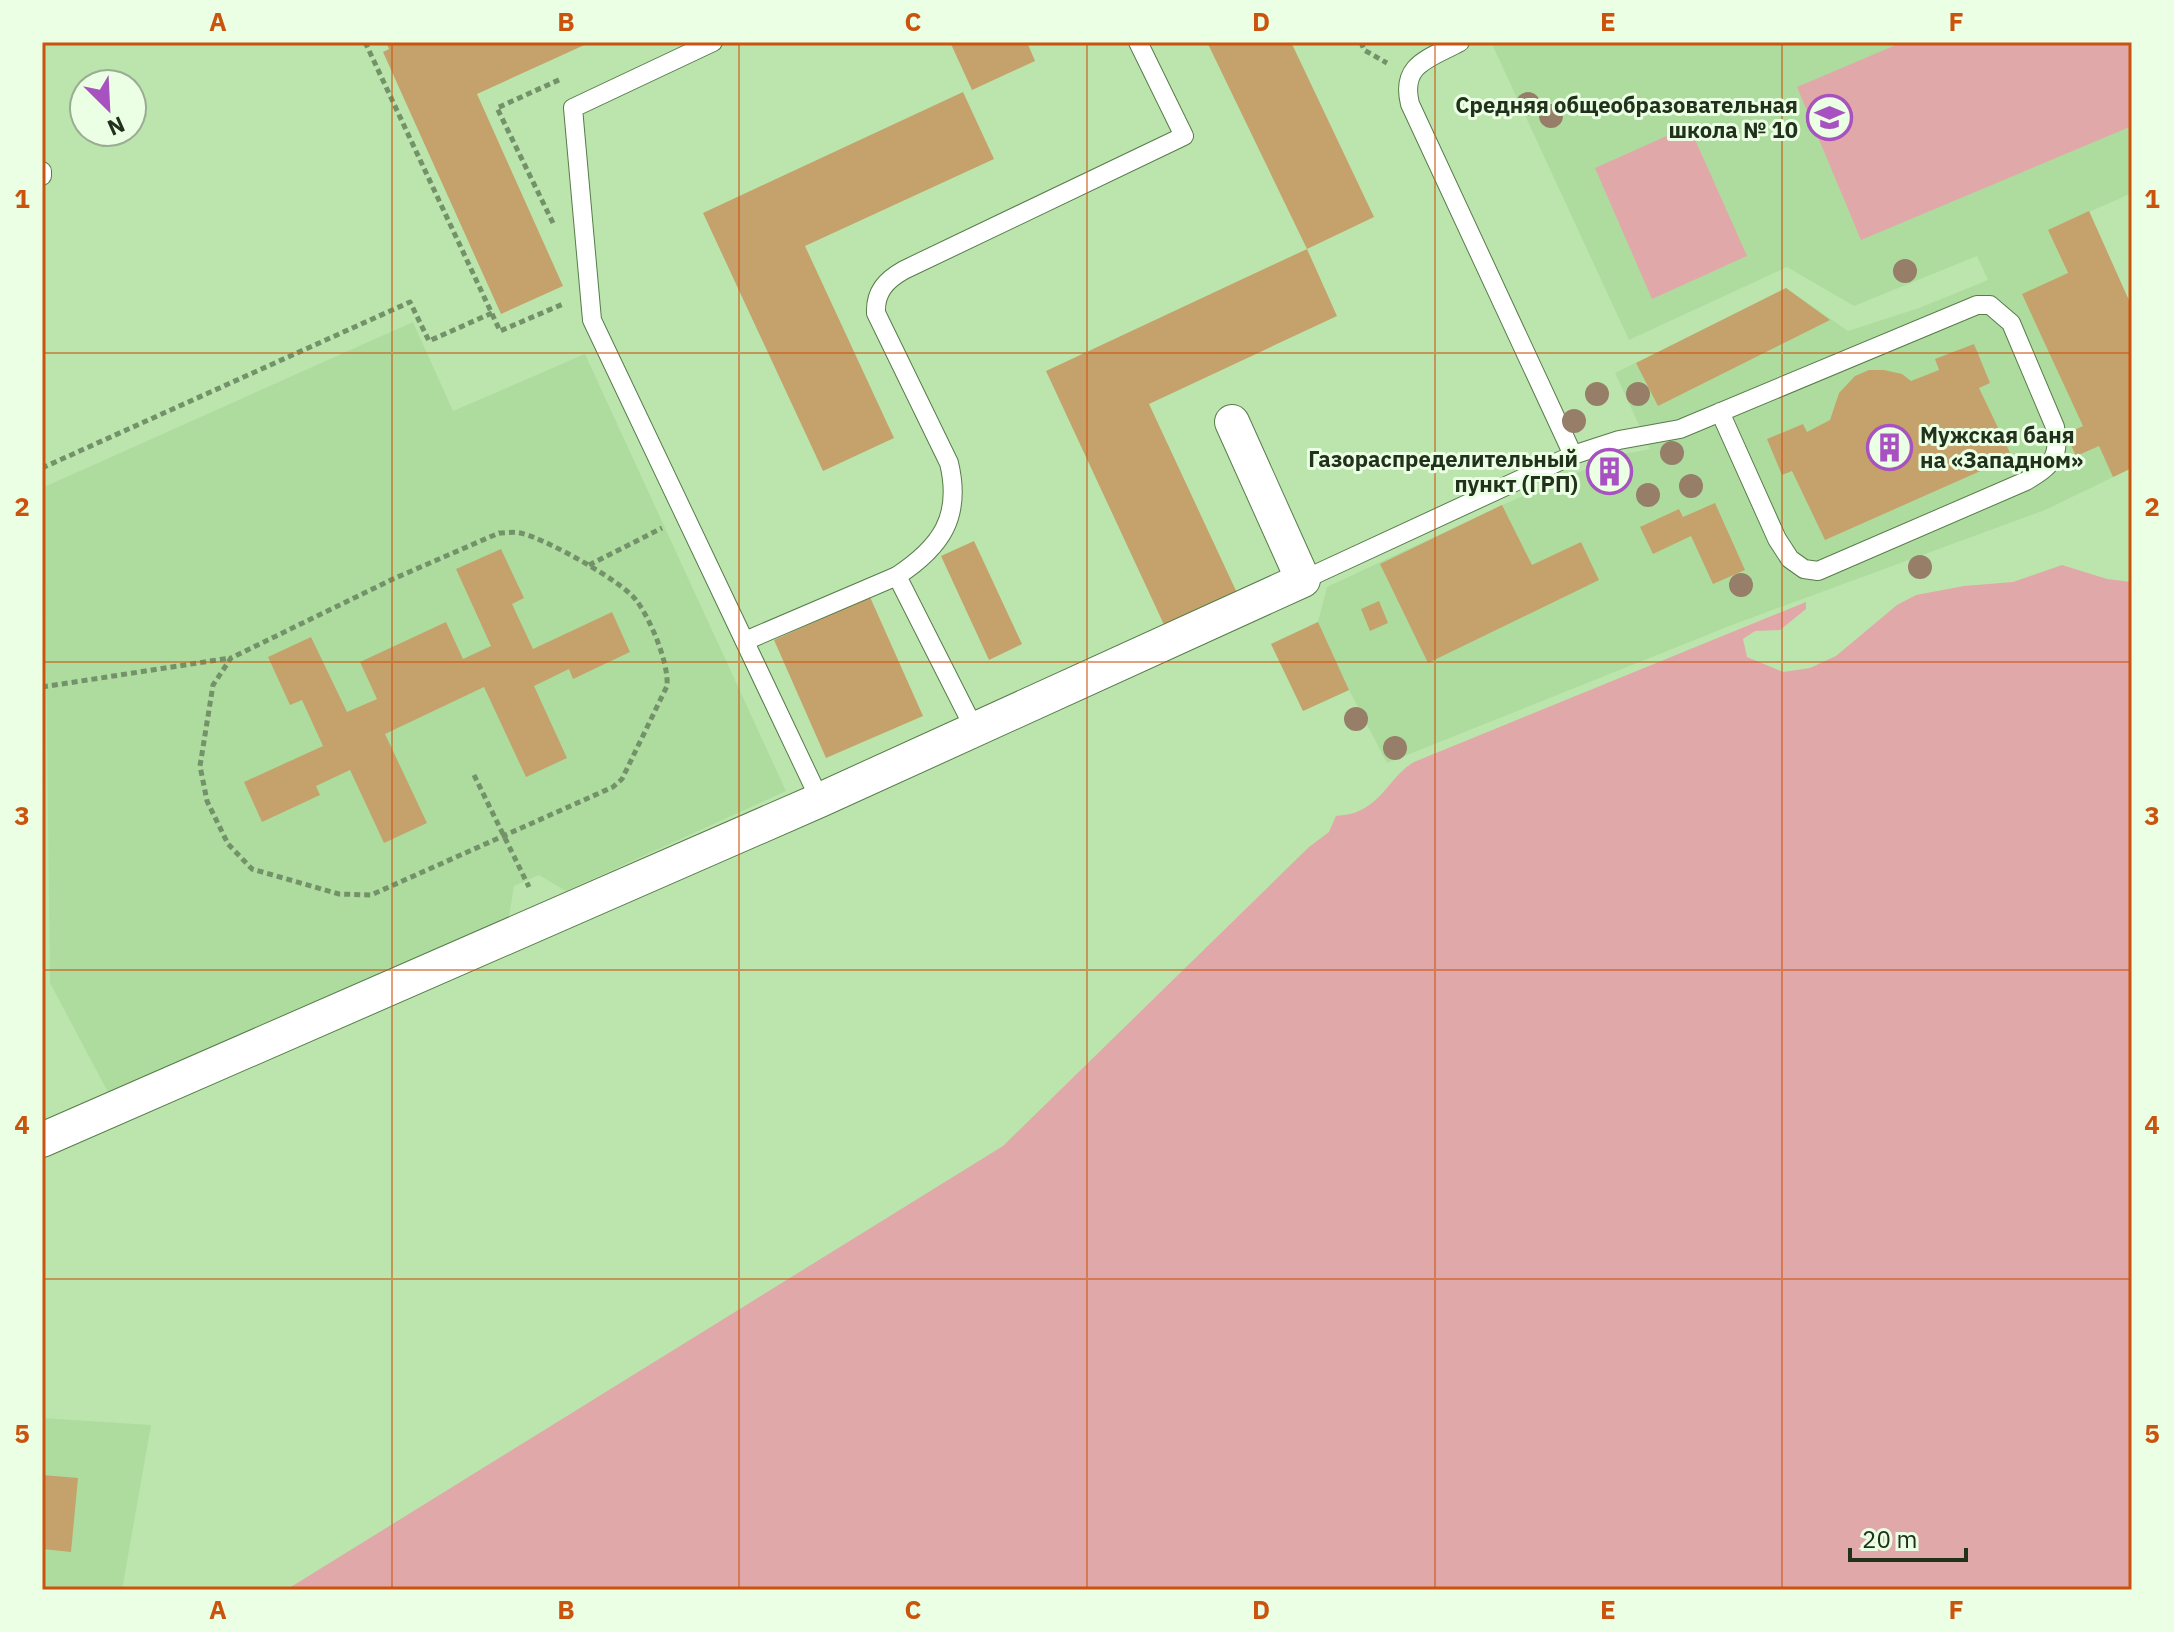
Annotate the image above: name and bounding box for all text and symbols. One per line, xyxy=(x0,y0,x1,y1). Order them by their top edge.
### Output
text: A xyxy=(209,4,227,38)
text: B xyxy=(557,4,575,38)
text: C xyxy=(905,4,922,38)
text: D xyxy=(1252,4,1270,38)
text: E xyxy=(1600,4,1616,38)
text: F xyxy=(1948,4,1964,38)
north arrow xyxy=(68,68,148,148)
place label: Средняя общеобразовательная школа № 10 xyxy=(1455,90,1798,144)
school or university icon: Средняя общеобразовательная школа № 10 xyxy=(1805,94,1853,142)
text: N xyxy=(103,110,130,143)
text: 1 xyxy=(14,181,30,215)
text: 1 xyxy=(2144,181,2160,215)
place label: Мужская баня на «Западном» xyxy=(1920,420,2083,474)
building icon: Мужская баня на «Западном» xyxy=(1865,424,1913,472)
place label: Газораспределительный пункт (ГРП) xyxy=(1308,444,1578,498)
building icon: Газораспределительный пункт (ГРП) xyxy=(1585,448,1633,496)
text: 2 xyxy=(14,489,30,523)
text: 2 xyxy=(2144,489,2160,523)
text: 3 xyxy=(14,798,30,832)
text: 3 xyxy=(2144,798,2160,832)
text: 4 xyxy=(14,1107,30,1141)
text: 4 xyxy=(2144,1107,2160,1141)
text: 5 xyxy=(14,1416,30,1450)
text: 5 xyxy=(2144,1416,2160,1450)
scale bar xyxy=(1850,1512,1966,1562)
text: 20 m xyxy=(1862,1523,1917,1555)
text: A xyxy=(209,1592,227,1626)
text: B xyxy=(557,1592,575,1626)
text: C xyxy=(905,1592,922,1626)
text: D xyxy=(1252,1592,1270,1626)
text: E xyxy=(1600,1592,1616,1626)
text: F xyxy=(1948,1592,1964,1626)

